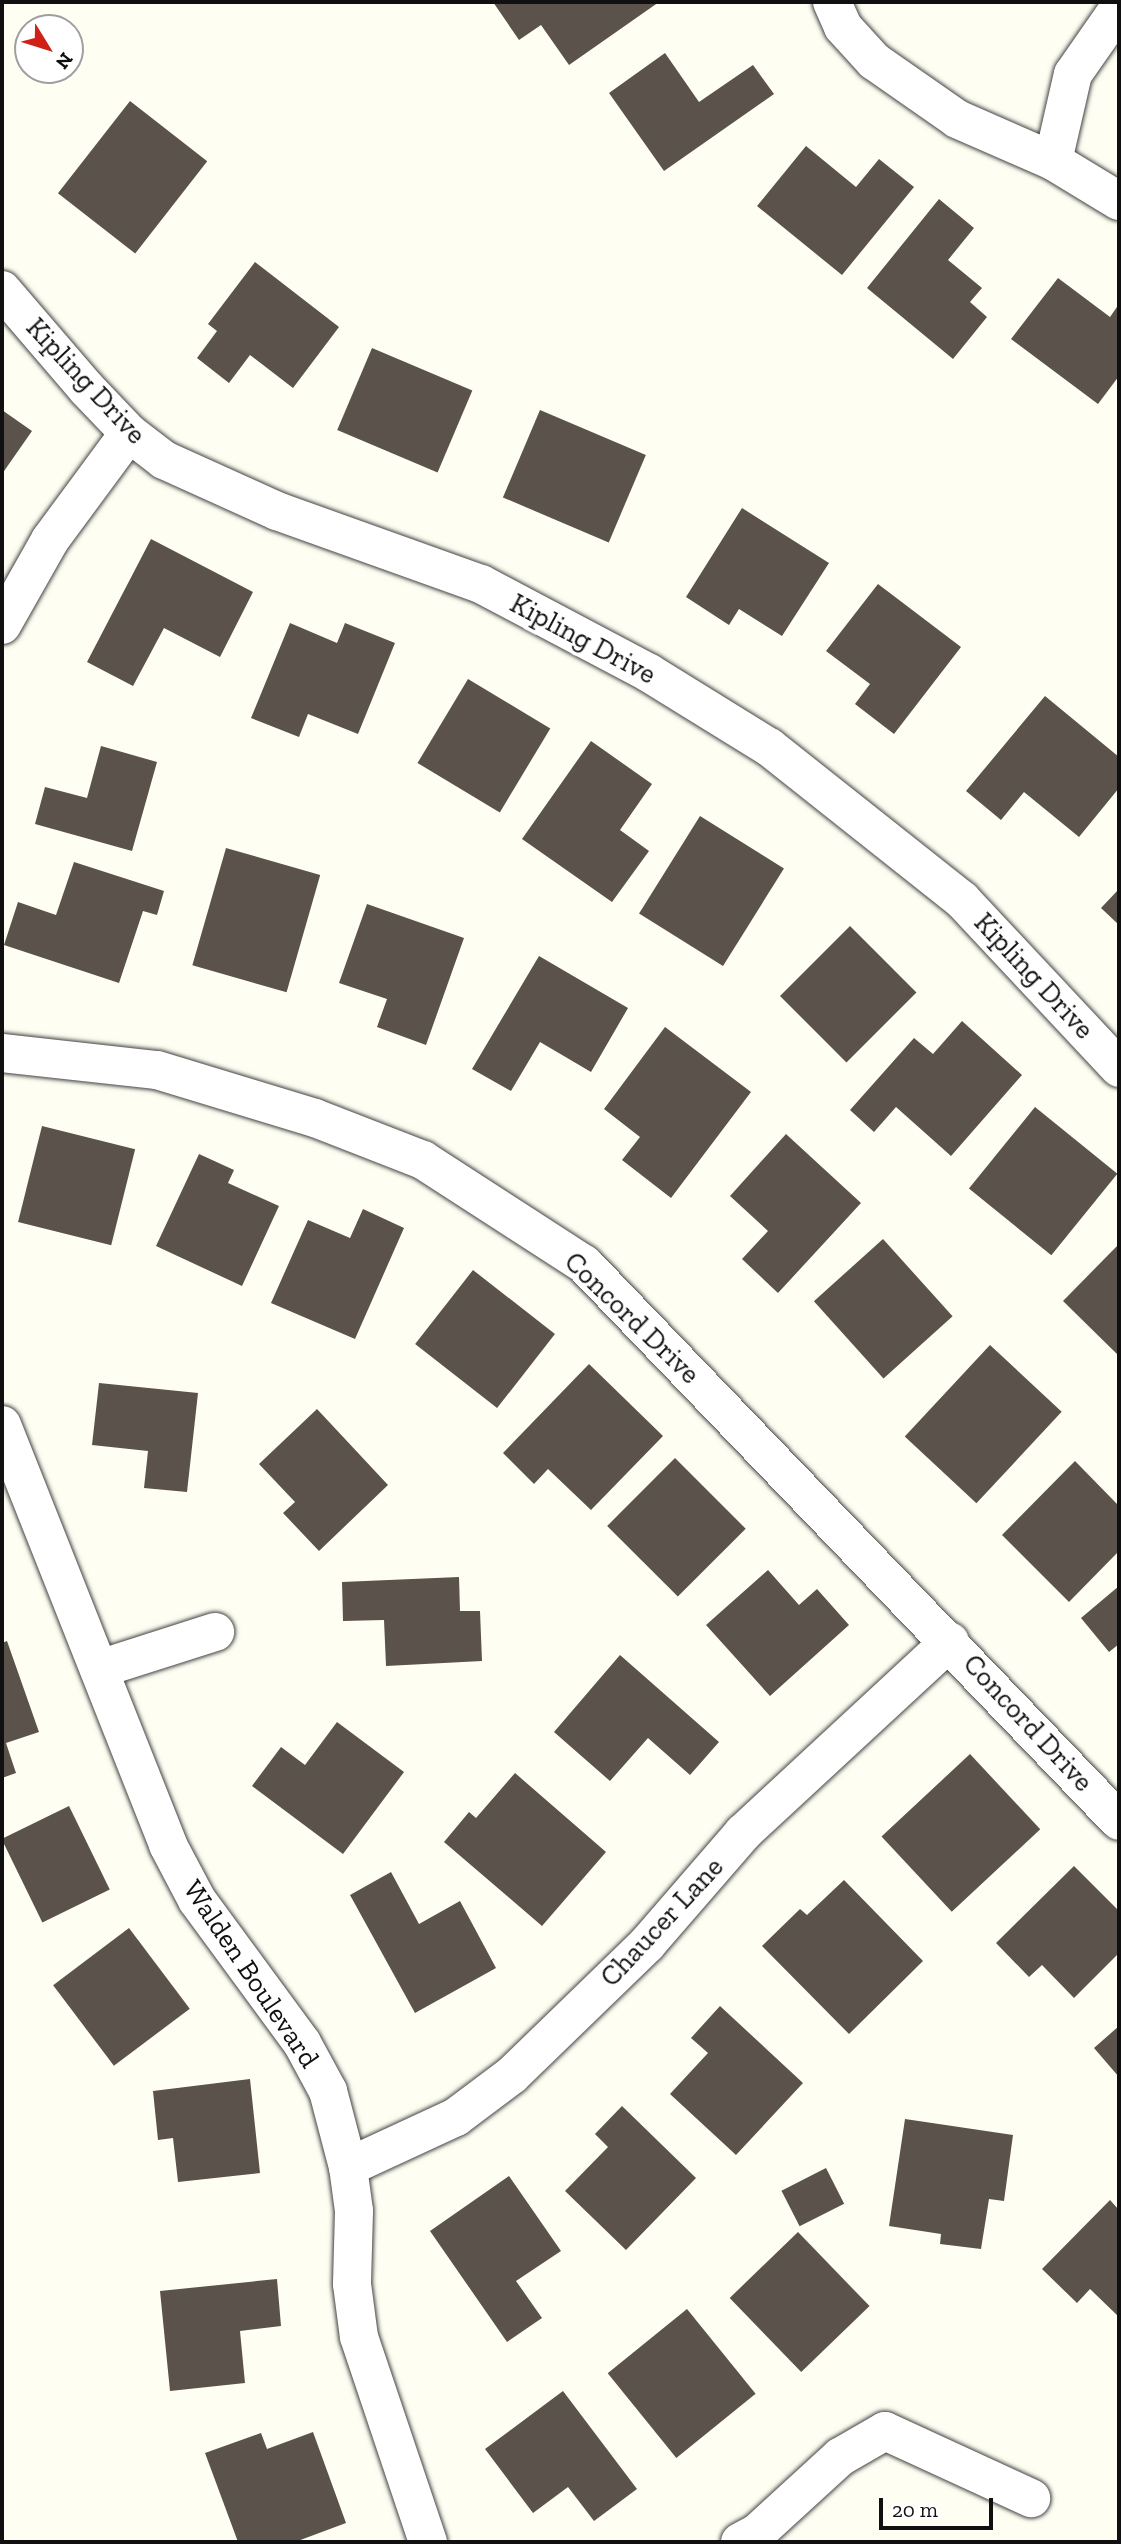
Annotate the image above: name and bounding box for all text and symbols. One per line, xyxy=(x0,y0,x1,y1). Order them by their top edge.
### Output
north arrow xyxy=(14,14,84,84)
text: N xyxy=(51,48,78,74)
street label: Kipling Drive xyxy=(19,311,153,451)
street label: Kipling Drive xyxy=(504,587,662,691)
street label: Kipling Drive xyxy=(967,906,1101,1046)
street label: Concord Drive xyxy=(557,1245,707,1391)
street label: Concord Drive xyxy=(956,1647,1100,1799)
street label: Chaucer Lane xyxy=(593,1850,731,1994)
street label: Walden Boulevard xyxy=(176,1874,326,2074)
scale bar xyxy=(883,2484,997,2528)
text: 20 m xyxy=(892,2497,938,2522)

